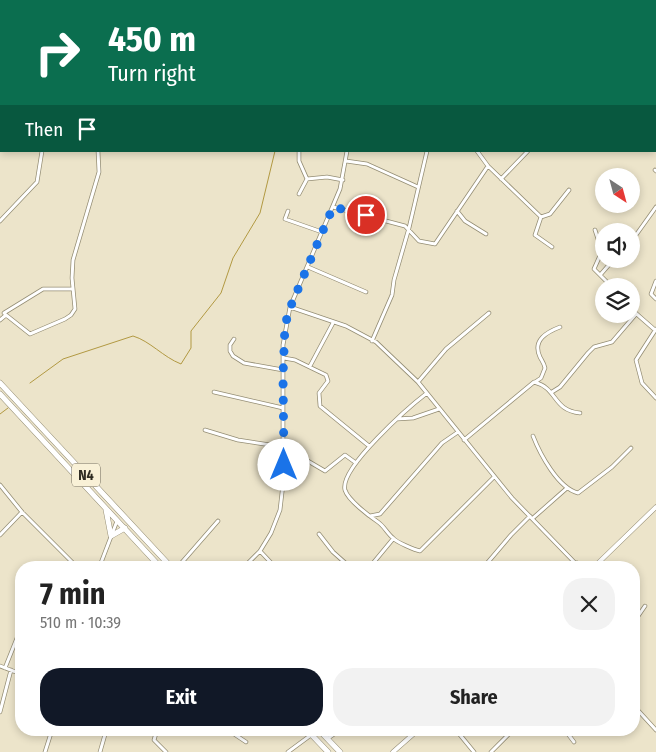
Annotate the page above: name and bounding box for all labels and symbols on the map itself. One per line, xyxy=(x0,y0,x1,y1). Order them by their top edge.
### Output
north arrow xyxy=(595,168,640,212)
pin xyxy=(345,194,387,236)
position arrow xyxy=(257,438,309,490)
road number: N4 xyxy=(72,464,100,486)

